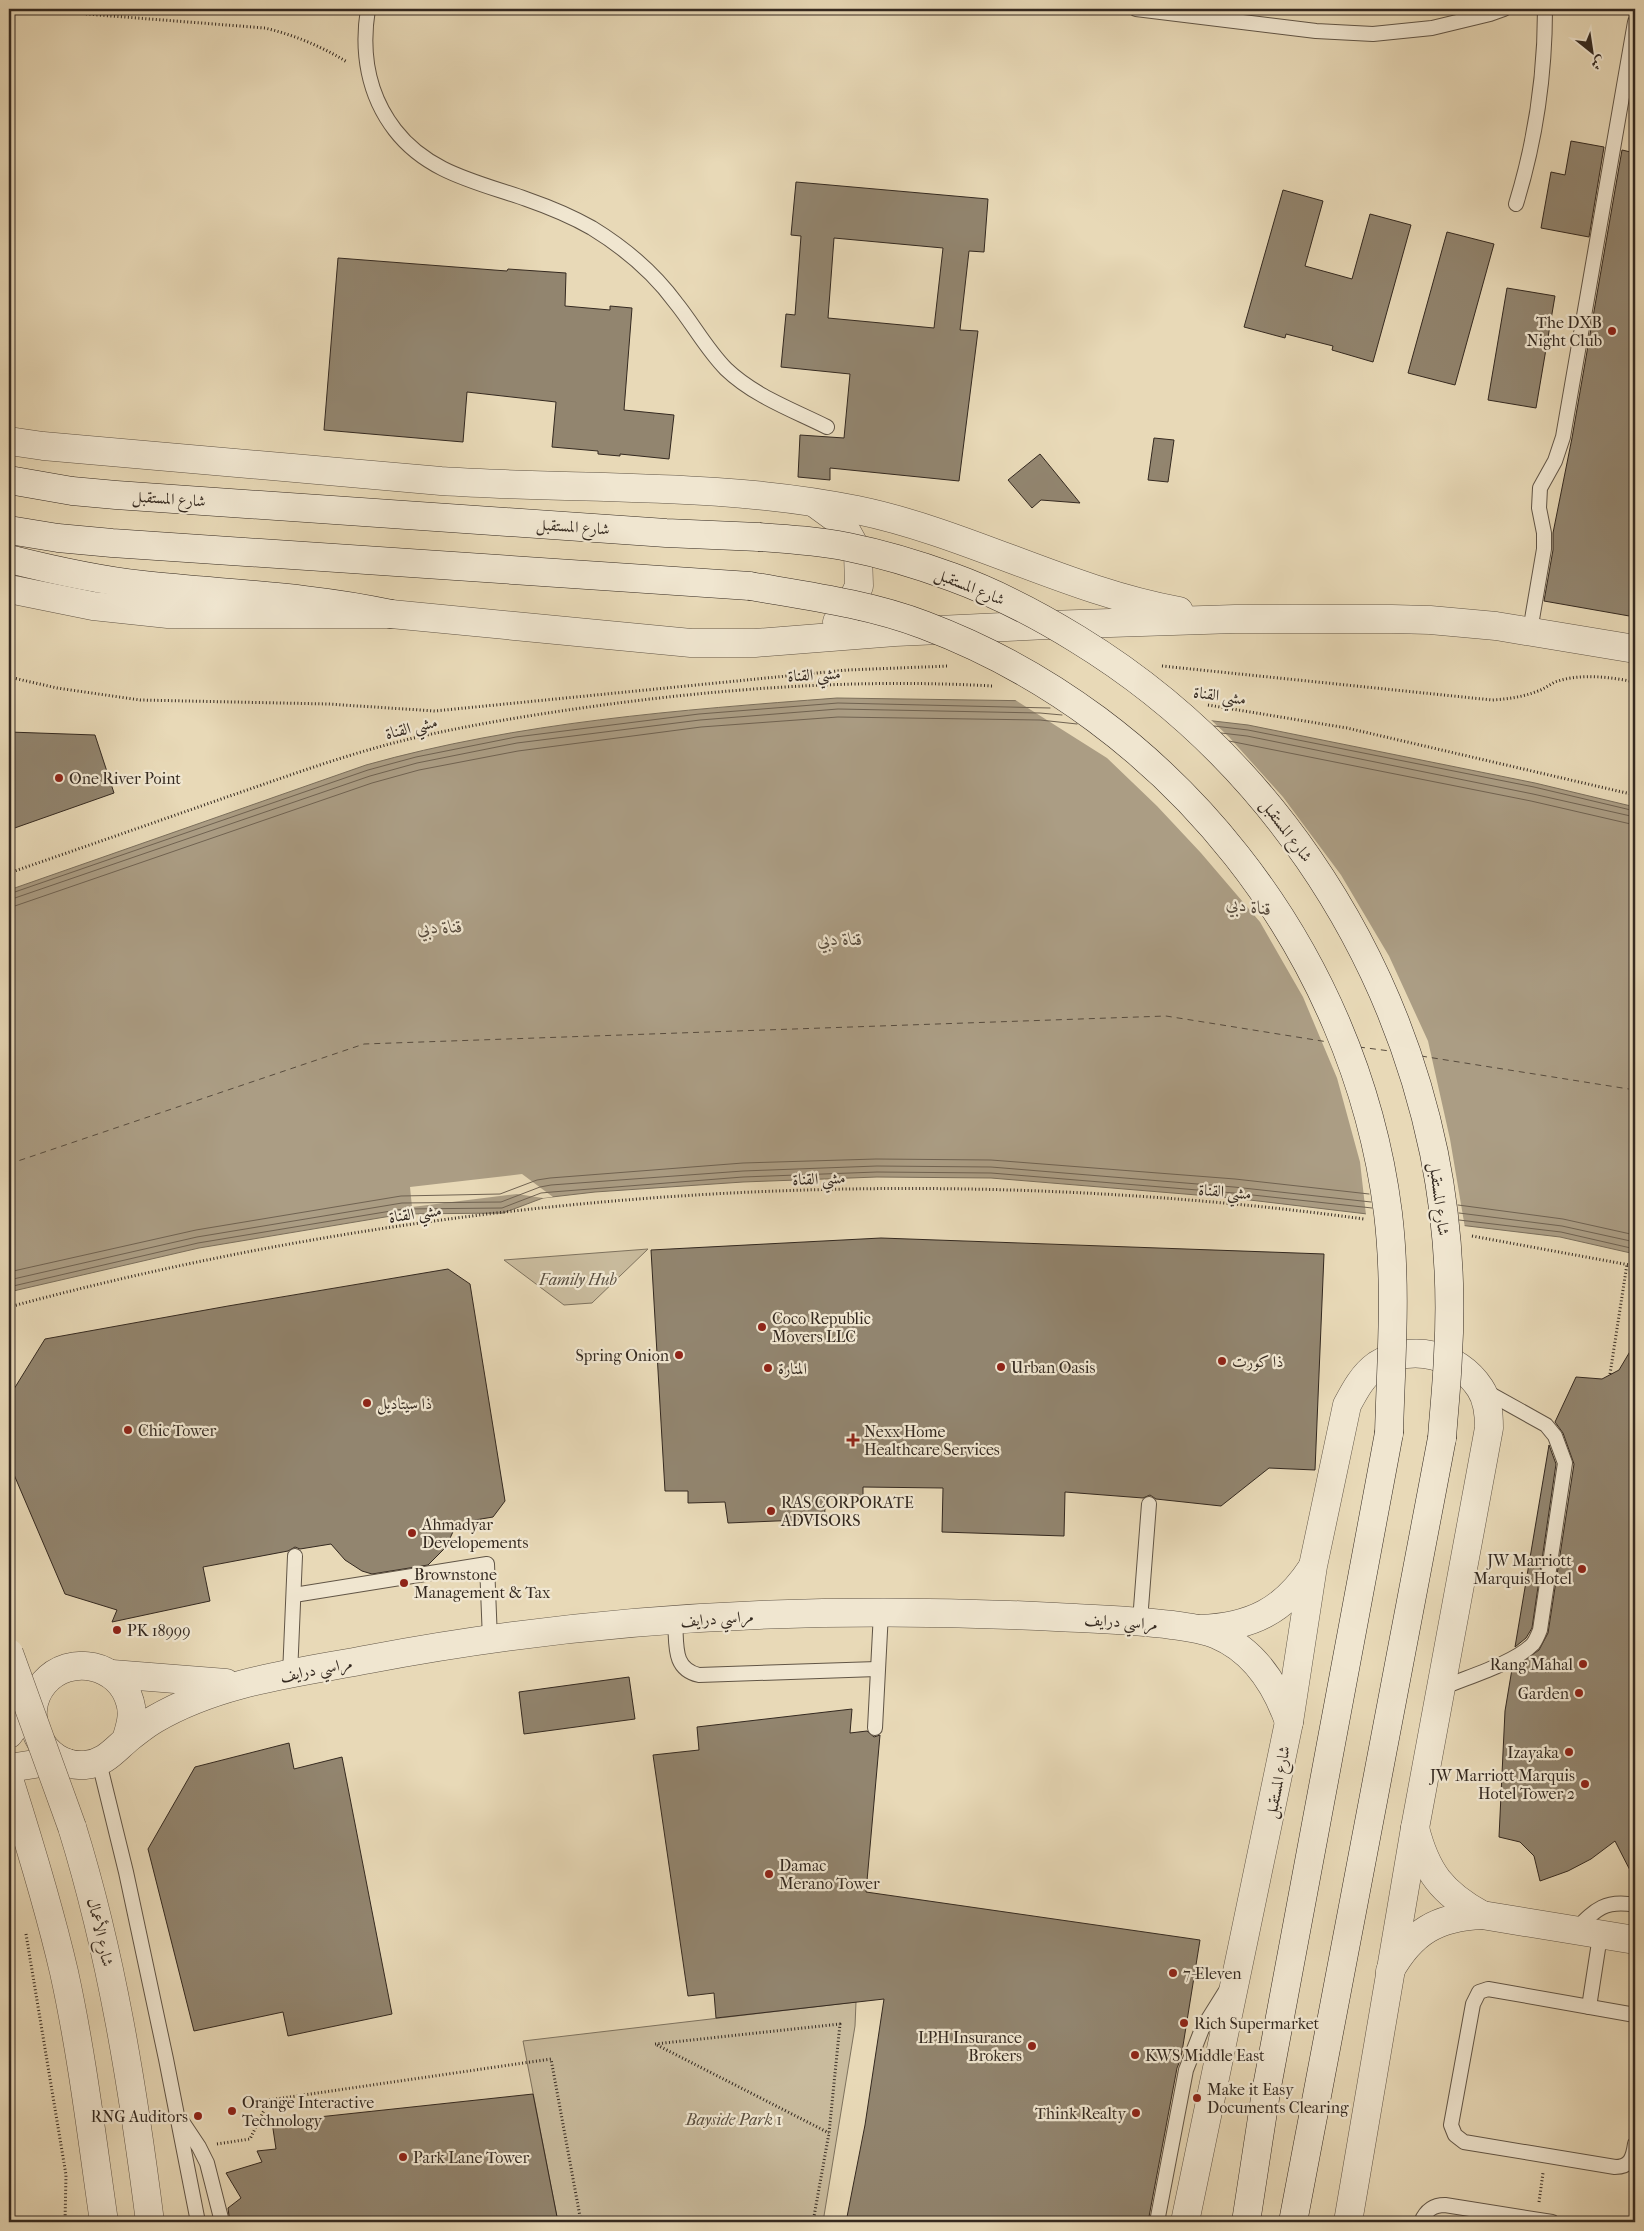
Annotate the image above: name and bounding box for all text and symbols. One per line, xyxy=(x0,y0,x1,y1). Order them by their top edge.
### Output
north arrow xyxy=(1566,28,1616,78)
text: ش xyxy=(1588,52,1609,74)
place label: The DXB Night Club xyxy=(1526,313,1602,350)
marker: The DXB Night Club xyxy=(1606,325,1618,337)
street label: شارع المستقبل xyxy=(131,486,206,515)
street label: شارع المستقبل xyxy=(535,514,610,543)
street label: شارع المستقبل xyxy=(931,564,1007,613)
street label: مشي القناة xyxy=(787,664,841,691)
street label: مشي القناة xyxy=(1191,682,1248,715)
street label: مشي القناة xyxy=(383,712,441,749)
place label: One River Point xyxy=(69,769,181,788)
marker: One River Point xyxy=(53,772,65,784)
street label: شارع المستقبل xyxy=(1254,795,1316,868)
water label: قناة دبي xyxy=(1224,893,1273,924)
water label: قناة دبي xyxy=(417,916,463,943)
water label: قناة دبي xyxy=(817,929,863,954)
street label: شارع المستقبل xyxy=(1422,1161,1453,1237)
street label: مشي القناة xyxy=(792,1168,846,1195)
street label: مشي القناة xyxy=(1197,1180,1252,1209)
street label: مشي القناة xyxy=(387,1200,444,1233)
park label: Family Hub xyxy=(538,1270,618,1289)
place label: Coco Republic Movers LLC xyxy=(772,1309,871,1346)
marker: Coco Republic Movers LLC xyxy=(756,1321,768,1333)
place label: Spring Onion xyxy=(575,1346,670,1365)
marker: Spring Onion xyxy=(673,1349,685,1361)
place label: ذا كورت xyxy=(1232,1352,1283,1372)
marker: ذا كورت xyxy=(1216,1355,1228,1367)
place label: Urban Oasis xyxy=(1011,1358,1095,1377)
place label: المنارة xyxy=(778,1359,807,1378)
marker: Urban Oasis xyxy=(995,1361,1007,1373)
marker: المنارة xyxy=(762,1362,774,1374)
place label: ذا سيتاديل xyxy=(377,1394,432,1415)
marker: ذا سيتاديل xyxy=(361,1397,373,1409)
place label: Chic Tower xyxy=(138,1421,216,1440)
place label: Nexx Home Healthcare Services xyxy=(864,1422,1000,1459)
marker: Chic Tower xyxy=(122,1424,134,1436)
marker: Nexx Home Healthcare Services xyxy=(846,1433,860,1447)
place label: RAS CORPORATE ADVISORS xyxy=(780,1493,914,1530)
marker: RAS CORPORATE ADVISORS xyxy=(765,1505,777,1517)
place label: Ahmadyar Developements xyxy=(421,1515,529,1552)
marker: Ahmadyar Developements xyxy=(406,1527,418,1539)
place label: JW Marriott Marquis Hotel xyxy=(1473,1551,1573,1588)
marker: JW Marriott Marquis Hotel xyxy=(1576,1563,1588,1575)
place label: Brownstone Management & Tax xyxy=(414,1565,551,1602)
marker: Brownstone Management & Tax xyxy=(398,1577,410,1589)
street label: مراسي درايف xyxy=(680,1606,755,1637)
street label: مراسي درايف xyxy=(1083,1609,1158,1640)
place label: PK 18999 xyxy=(127,1621,191,1640)
marker: PK 18999 xyxy=(111,1624,123,1636)
street label: مراسي درايف xyxy=(278,1653,355,1692)
place label: Rang Mahal xyxy=(1490,1655,1574,1674)
marker: Rang Mahal xyxy=(1577,1658,1589,1670)
place label: Garden xyxy=(1518,1684,1570,1703)
marker: Garden xyxy=(1573,1687,1585,1699)
place label: Izayaka xyxy=(1507,1743,1560,1762)
street label: شارع المستقبل xyxy=(1261,1744,1298,1821)
marker: Izayaka xyxy=(1563,1746,1575,1758)
place label: JW Marriott Marquis Hotel Tower 2 xyxy=(1428,1766,1575,1803)
marker: JW Marriott Marquis Hotel Tower 2 xyxy=(1579,1778,1591,1790)
place label: Damac Merano Tower xyxy=(779,1856,880,1893)
marker: Damac Merano Tower xyxy=(763,1868,775,1880)
street label: شارع الأعمال xyxy=(80,1896,120,1969)
place label: 7-Eleven xyxy=(1183,1964,1242,1983)
marker: 7-Eleven xyxy=(1167,1967,1179,1979)
place label: Rich Supermarket xyxy=(1194,2014,1320,2033)
marker: Rich Supermarket xyxy=(1178,2017,1190,2029)
place label: LPH Insurance Brokers xyxy=(918,2028,1022,2065)
marker: LPH Insurance Brokers xyxy=(1026,2040,1038,2052)
place label: KWS Middle East xyxy=(1145,2046,1265,2065)
marker: KWS Middle East xyxy=(1129,2049,1141,2061)
place label: Make it Easy Documents Clearing xyxy=(1207,2080,1349,2117)
marker: Make it Easy Documents Clearing xyxy=(1191,2092,1203,2104)
place label: Orange Interactive Technology xyxy=(242,2093,374,2130)
place label: Think Realty xyxy=(1035,2104,1126,2123)
marker: Orange Interactive Technology xyxy=(226,2105,238,2117)
place label: RNG Auditors xyxy=(91,2107,188,2126)
marker: Think Realty xyxy=(1130,2107,1142,2119)
marker: RNG Auditors xyxy=(192,2110,204,2122)
park label: Bayside Park 1 xyxy=(685,2110,782,2129)
place label: Park Lane Tower xyxy=(413,2148,529,2167)
marker: Park Lane Tower xyxy=(397,2151,409,2163)

